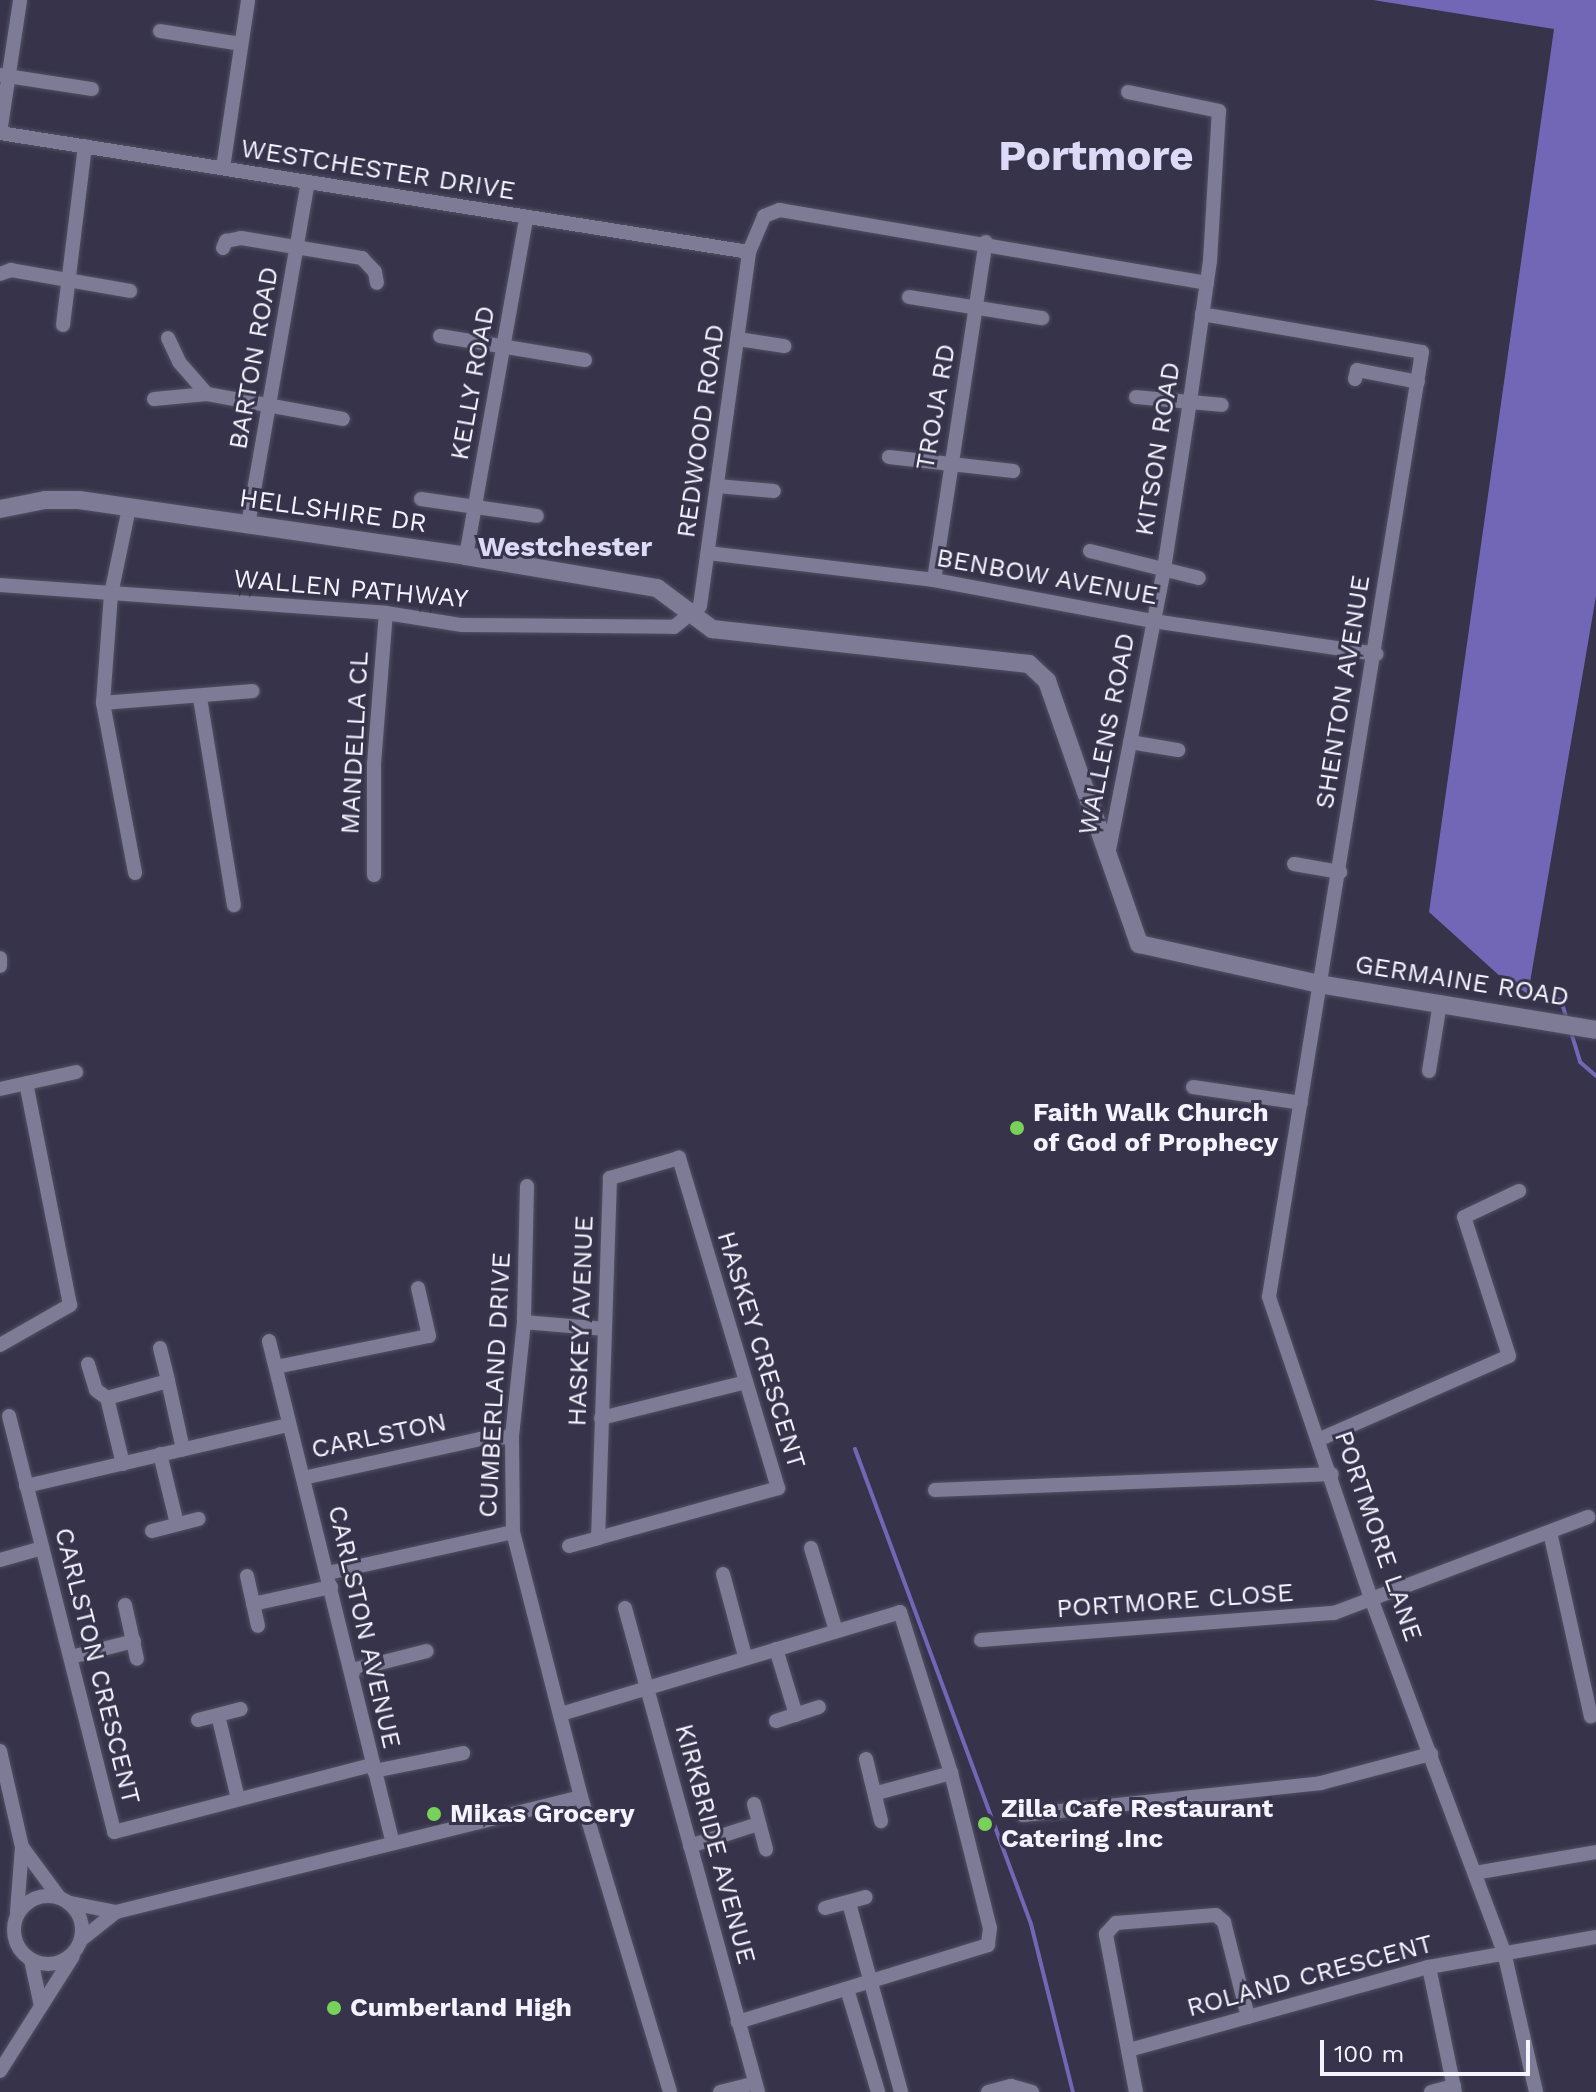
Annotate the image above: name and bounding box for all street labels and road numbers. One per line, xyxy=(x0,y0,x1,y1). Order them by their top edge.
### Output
street label: WESTCHESTER DRIVE xyxy=(238,133,518,207)
street label: BARTON ROAD xyxy=(223,264,285,452)
street label: KELLY ROAD xyxy=(444,303,502,463)
street label: REDWOOD ROAD xyxy=(671,322,731,540)
street label: TROJA RD xyxy=(909,341,963,473)
street label: KITSON ROAD xyxy=(1129,360,1187,538)
street label: HELLSHIRE DR xyxy=(237,482,429,540)
street label: BENBOW AVENUE xyxy=(933,542,1161,612)
street label: WALLEN PATHWAY xyxy=(232,563,470,615)
street label: SHENTON AVENUE xyxy=(1309,572,1377,812)
street label: WALLENS ROAD xyxy=(1072,630,1142,838)
street label: MANDELLA CL xyxy=(335,650,375,836)
street label: GERMAINE ROAD xyxy=(1353,949,1571,1013)
street label: HASKEY AVENUE xyxy=(562,1214,600,1428)
street label: HASKEY CRESCENT xyxy=(710,1227,812,1473)
street label: CUMBERLAND DRIVE xyxy=(472,1251,518,1519)
street label: CARLSTON xyxy=(309,1406,449,1466)
street label: PORTMORE LANE xyxy=(1327,1427,1429,1645)
street label: CARLSTON AVENUE xyxy=(321,1502,407,1752)
street label: CARLSTON CRESCENT xyxy=(48,1525,146,1807)
street label: PORTMORE CLOSE xyxy=(1055,1577,1295,1625)
street label: KIRKBRIDE AVENUE xyxy=(668,1720,762,1968)
street label: ROLAND CRESCENT xyxy=(1183,1928,1437,2024)

